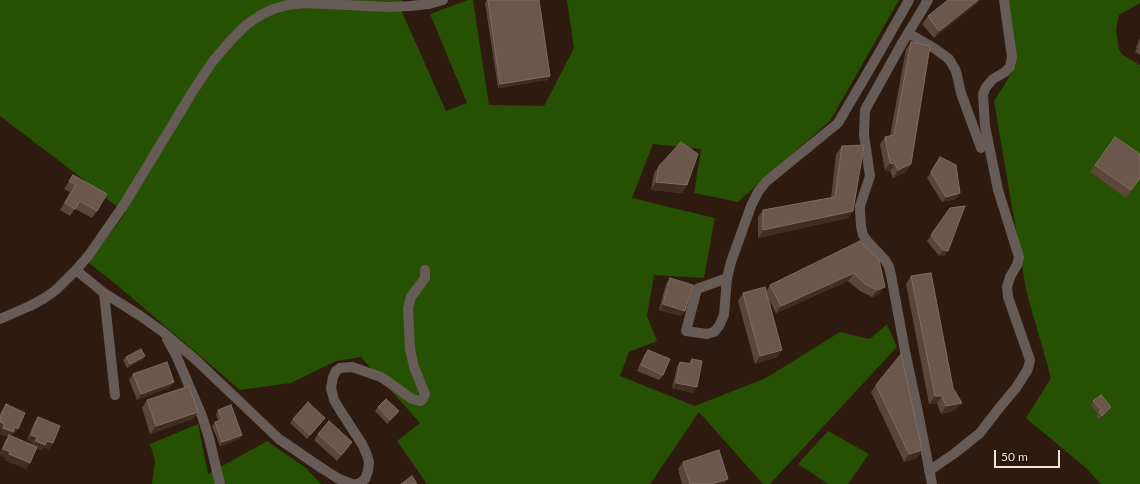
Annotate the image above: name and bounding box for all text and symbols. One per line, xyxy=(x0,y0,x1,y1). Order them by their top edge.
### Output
scale bar xyxy=(996,442,1062,468)
text: 50 m xyxy=(1001,449,1028,464)

